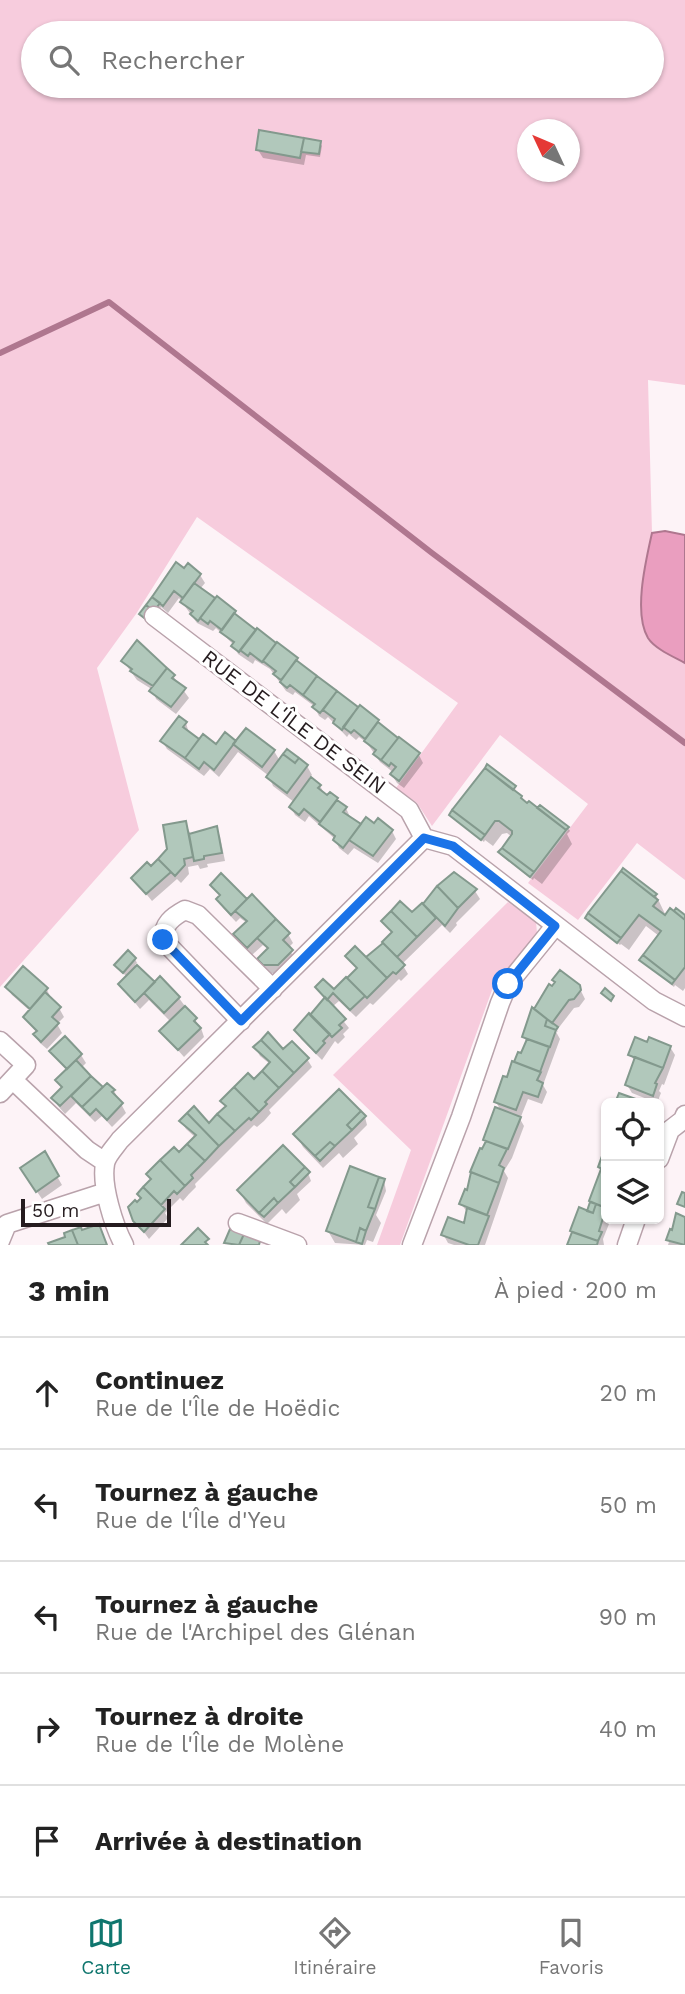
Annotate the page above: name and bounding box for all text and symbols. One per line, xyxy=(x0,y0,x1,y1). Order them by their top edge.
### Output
search box xyxy=(21,21,664,98)
icon: search xyxy=(45,41,83,79)
text: Rechercher xyxy=(101,45,245,75)
north arrow xyxy=(517,119,580,182)
street label: RUE DE L'ÎLE DE SEIN xyxy=(197,644,391,799)
route end xyxy=(147,924,178,955)
route start xyxy=(492,968,523,999)
map controls xyxy=(601,1098,664,1224)
button: locate xyxy=(601,1098,664,1161)
button: layers xyxy=(601,1161,664,1224)
scale bar xyxy=(21,1196,172,1228)
text: 50 m xyxy=(32,1199,79,1222)
text: 3 min xyxy=(28,1273,110,1308)
text: À pied · 200 m xyxy=(494,1277,657,1304)
text: Continuez xyxy=(95,1365,224,1395)
icon: ahead xyxy=(28,1374,66,1412)
text: 20 m xyxy=(600,1380,657,1407)
text: Rue de l'Île de Hoëdic xyxy=(95,1395,340,1422)
text: Tournez à gauche xyxy=(95,1477,318,1507)
icon: left xyxy=(28,1486,66,1524)
text: 50 m xyxy=(600,1492,657,1519)
text: Rue de l'Île d'Yeu xyxy=(95,1507,286,1534)
text: Tournez à gauche xyxy=(95,1589,318,1619)
icon: left xyxy=(28,1598,66,1636)
text: 90 m xyxy=(599,1604,657,1631)
text: Rue de l'Archipel des Glénan xyxy=(95,1619,416,1646)
text: Tournez à droite xyxy=(95,1701,304,1731)
icon: right xyxy=(28,1710,66,1748)
text: 40 m xyxy=(599,1716,657,1743)
text: Rue de l'Île de Molène xyxy=(95,1731,344,1758)
icon: arrive xyxy=(28,1822,66,1860)
text: Arrivée à destination xyxy=(95,1826,362,1856)
tab: Carte xyxy=(81,1914,131,1979)
tab: Itinéraire xyxy=(293,1914,376,1979)
tab: Favoris xyxy=(539,1914,604,1979)

